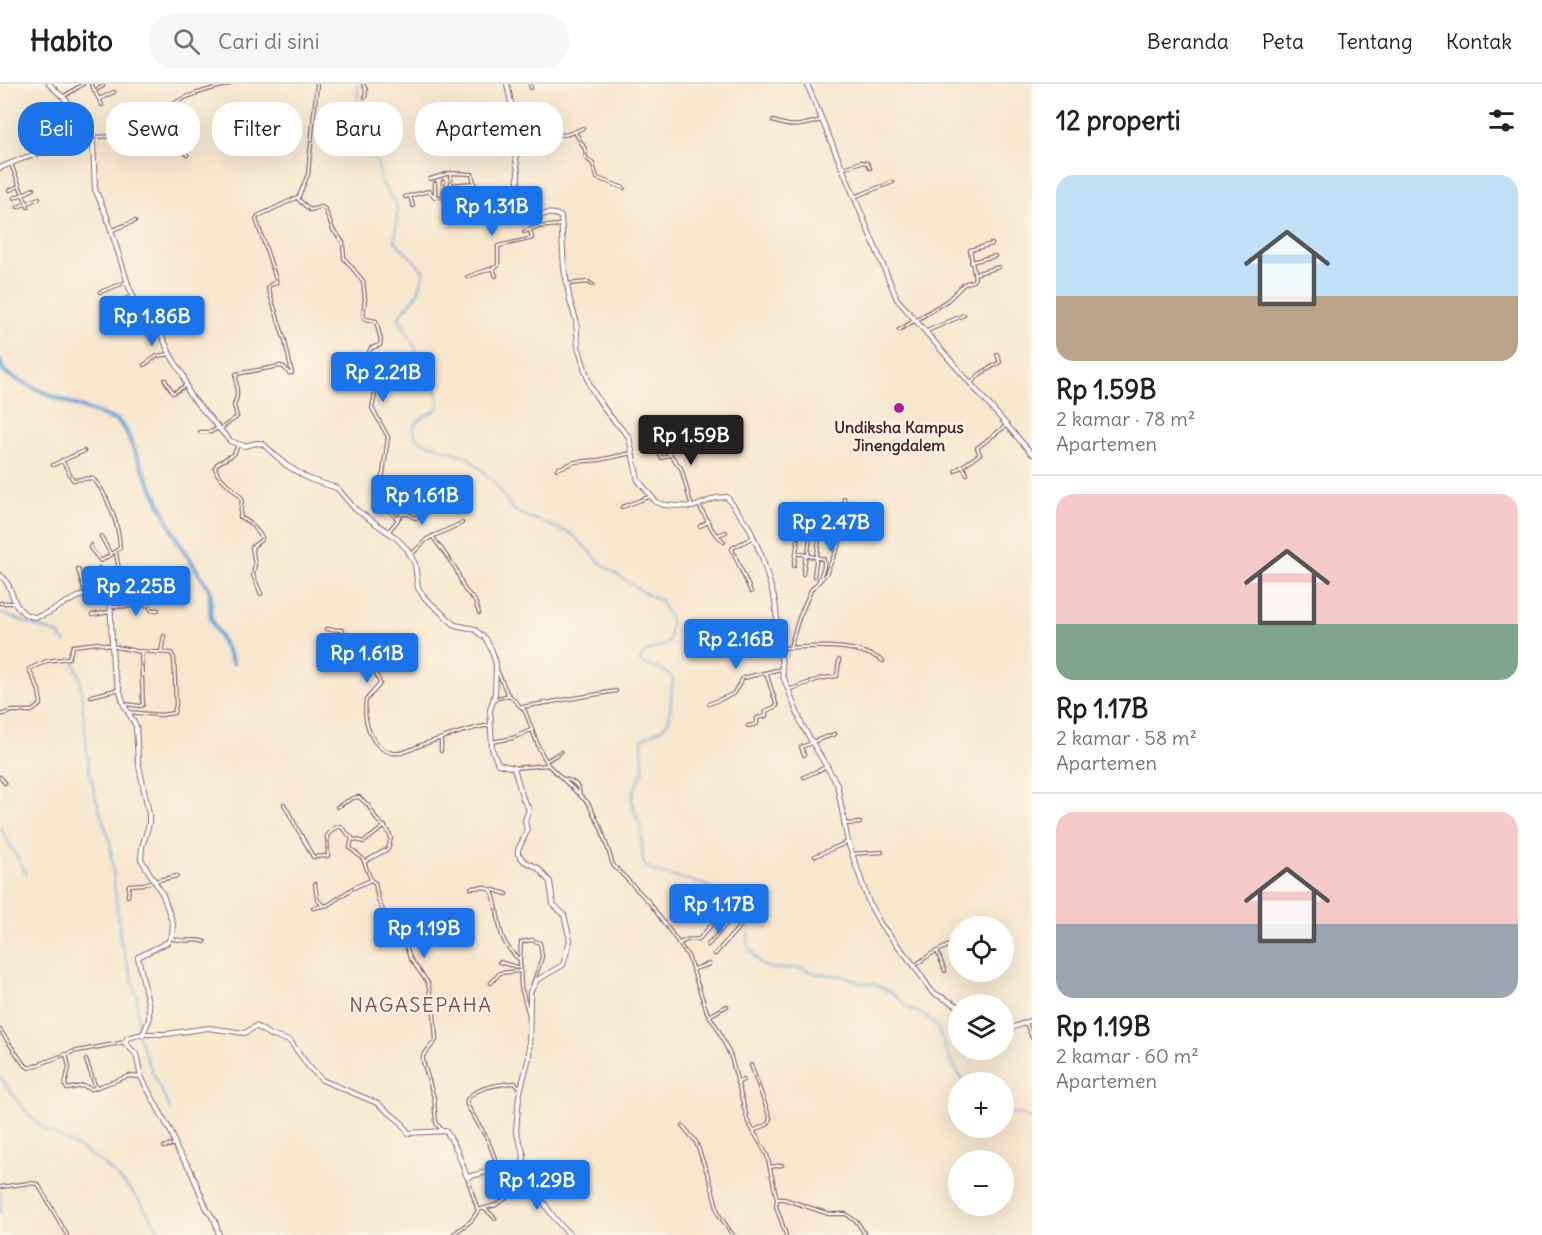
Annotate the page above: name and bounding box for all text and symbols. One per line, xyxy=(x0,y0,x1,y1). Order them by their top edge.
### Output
search box xyxy=(149,14,569,68)
text: Habito xyxy=(30,23,113,59)
icon: search xyxy=(170,25,203,58)
text: Cari di sini xyxy=(218,27,320,55)
text: Beranda xyxy=(1147,28,1229,55)
text: Peta xyxy=(1262,28,1304,55)
text: Tentang xyxy=(1337,28,1413,55)
text: Kontak xyxy=(1446,28,1512,55)
chip: Beli xyxy=(18,102,94,156)
chip: Sewa xyxy=(106,102,200,156)
chip: Filter xyxy=(212,102,302,156)
chip: Baru xyxy=(314,102,403,156)
chip: Apartemen xyxy=(415,102,563,156)
text: 12 properti xyxy=(1056,104,1181,137)
icon: filters xyxy=(1485,104,1518,137)
pin: Rp 1.31B xyxy=(430,186,554,237)
text: Rp 1.31B xyxy=(455,193,529,218)
icon: home xyxy=(1233,214,1341,322)
pin: Rp 1.86B xyxy=(90,296,214,347)
text: Rp 1.86B xyxy=(113,303,191,328)
pin: Rp 2.21B xyxy=(321,352,445,403)
text: Rp 2.21B xyxy=(345,359,421,384)
text: Rp 1.59B xyxy=(1056,373,1156,406)
marker: Undiksha Kampus Jinengdalem xyxy=(892,401,906,415)
text: 2 kamar · 78 m² xyxy=(1056,406,1195,431)
pin: Rp 1.59B xyxy=(629,415,753,466)
place label: Undiksha Kampus Jinengdalem xyxy=(834,417,964,456)
text: Rp 1.59B xyxy=(652,422,730,447)
text: Apartemen xyxy=(1056,431,1157,456)
pin: Rp 1.61B xyxy=(360,475,484,526)
text: Rp 1.61B xyxy=(385,482,459,507)
pin: Rp 2.47B xyxy=(769,502,893,553)
text: Rp 2.47B xyxy=(792,509,870,534)
icon: home xyxy=(1233,533,1341,641)
pin: Rp 2.25B xyxy=(74,566,198,617)
text: Rp 2.25B xyxy=(96,573,176,598)
pin: Rp 2.16B xyxy=(674,619,798,670)
text: Rp 2.16B xyxy=(698,626,774,651)
pin: Rp 1.61B xyxy=(305,633,429,684)
text: Rp 1.61B xyxy=(330,640,404,665)
text: Rp 1.17B xyxy=(1056,692,1148,725)
text: 2 kamar · 58 m² xyxy=(1056,725,1197,750)
text: Apartemen xyxy=(1056,750,1157,775)
icon: home xyxy=(1233,851,1341,959)
pin: Rp 1.17B xyxy=(657,884,781,935)
text: Rp 1.17B xyxy=(684,891,755,916)
pin: Rp 1.19B xyxy=(362,908,486,959)
text: Rp 1.19B xyxy=(388,915,460,940)
map controls xyxy=(948,916,1014,1216)
button: locate xyxy=(948,916,1014,982)
district label: NAGASEPAHA xyxy=(349,992,493,1017)
button: layers xyxy=(948,994,1014,1060)
text: Rp 1.19B xyxy=(1056,1010,1151,1043)
text: 2 kamar · 60 m² xyxy=(1056,1043,1199,1068)
text: Apartemen xyxy=(1056,1068,1157,1093)
button: + xyxy=(948,1072,1014,1138)
button: − xyxy=(948,1150,1014,1216)
pin: Rp 1.29B xyxy=(475,1160,599,1211)
text: Rp 1.29B xyxy=(499,1167,575,1192)

